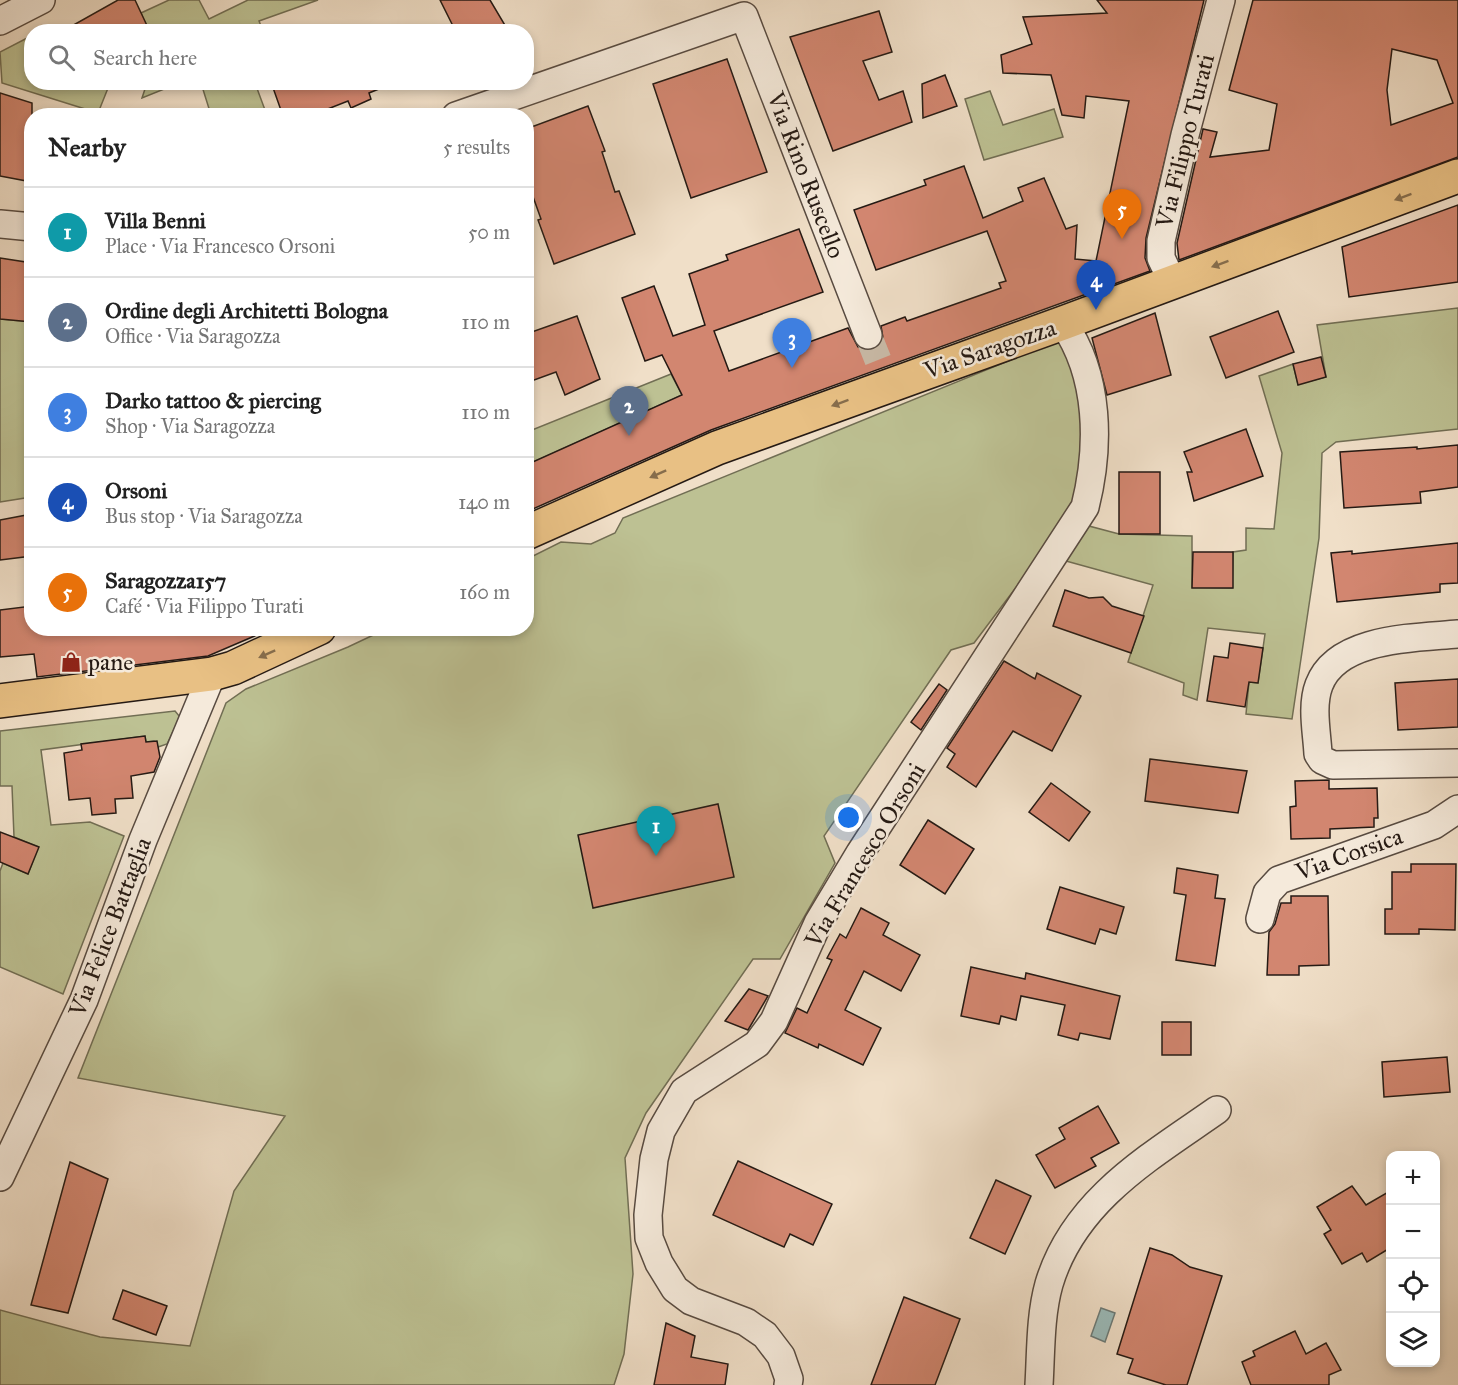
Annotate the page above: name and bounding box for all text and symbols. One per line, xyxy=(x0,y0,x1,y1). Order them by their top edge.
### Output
search box xyxy=(24,24,534,90)
icon: search xyxy=(45,41,78,74)
text: Search here xyxy=(93,44,197,71)
street label: Via Filippo Turati xyxy=(1149,50,1221,232)
street label: Via Rino Ruscello xyxy=(760,87,852,263)
text: Nearby xyxy=(48,131,126,163)
text: 5 results xyxy=(443,135,510,159)
pin: 5 xyxy=(1102,190,1142,239)
one-way arrow xyxy=(1394,192,1412,202)
text: Villa Benni xyxy=(105,207,206,234)
text: 1 xyxy=(64,220,71,244)
text: 50 m xyxy=(468,220,510,244)
text: Place · Via Francesco Orsoni xyxy=(105,234,335,258)
one-way arrow xyxy=(1211,259,1229,269)
pin: 4 xyxy=(1076,260,1116,310)
text: Ordine degli Architetti Bologna xyxy=(105,297,388,324)
text: 2 xyxy=(63,310,72,334)
text: 110 m xyxy=(462,310,510,334)
street label: Via Saragozza xyxy=(919,312,1061,386)
pin: 3 xyxy=(772,318,812,368)
text: Office · Via Saragozza xyxy=(105,324,280,348)
pin: 2 xyxy=(610,386,648,436)
text: Darko tattoo & piercing xyxy=(105,387,321,414)
one-way arrow xyxy=(830,398,848,408)
text: 3 xyxy=(64,400,72,424)
text: 110 m xyxy=(462,400,510,424)
text: Shop · Via Saragozza xyxy=(105,414,275,438)
one-way arrow xyxy=(649,469,667,479)
text: Orsoni xyxy=(105,477,167,504)
text: 4 xyxy=(62,490,73,514)
text: 140 m xyxy=(458,490,510,514)
text: Bus stop · Via Saragozza xyxy=(105,504,303,528)
text: Saragozza157 xyxy=(105,567,226,594)
text: 5 xyxy=(63,580,72,604)
text: 160 m xyxy=(459,580,510,604)
text: Café · Via Filippo Turati xyxy=(105,594,304,618)
place label: pane xyxy=(87,647,133,677)
one-way arrow xyxy=(258,649,275,658)
shop icon: pane xyxy=(59,650,83,674)
street label: Via Francesco Orsoni xyxy=(798,757,932,954)
your location xyxy=(834,803,863,832)
pin: 1 xyxy=(636,806,676,856)
street label: Via Corsica xyxy=(1290,821,1407,888)
street label: Via Felice Battaglia xyxy=(62,832,158,1022)
map controls xyxy=(1386,1151,1440,1367)
button: + xyxy=(1386,1151,1440,1205)
button: − xyxy=(1386,1205,1440,1259)
button: locate xyxy=(1386,1259,1440,1313)
button: layers xyxy=(1386,1313,1440,1367)

